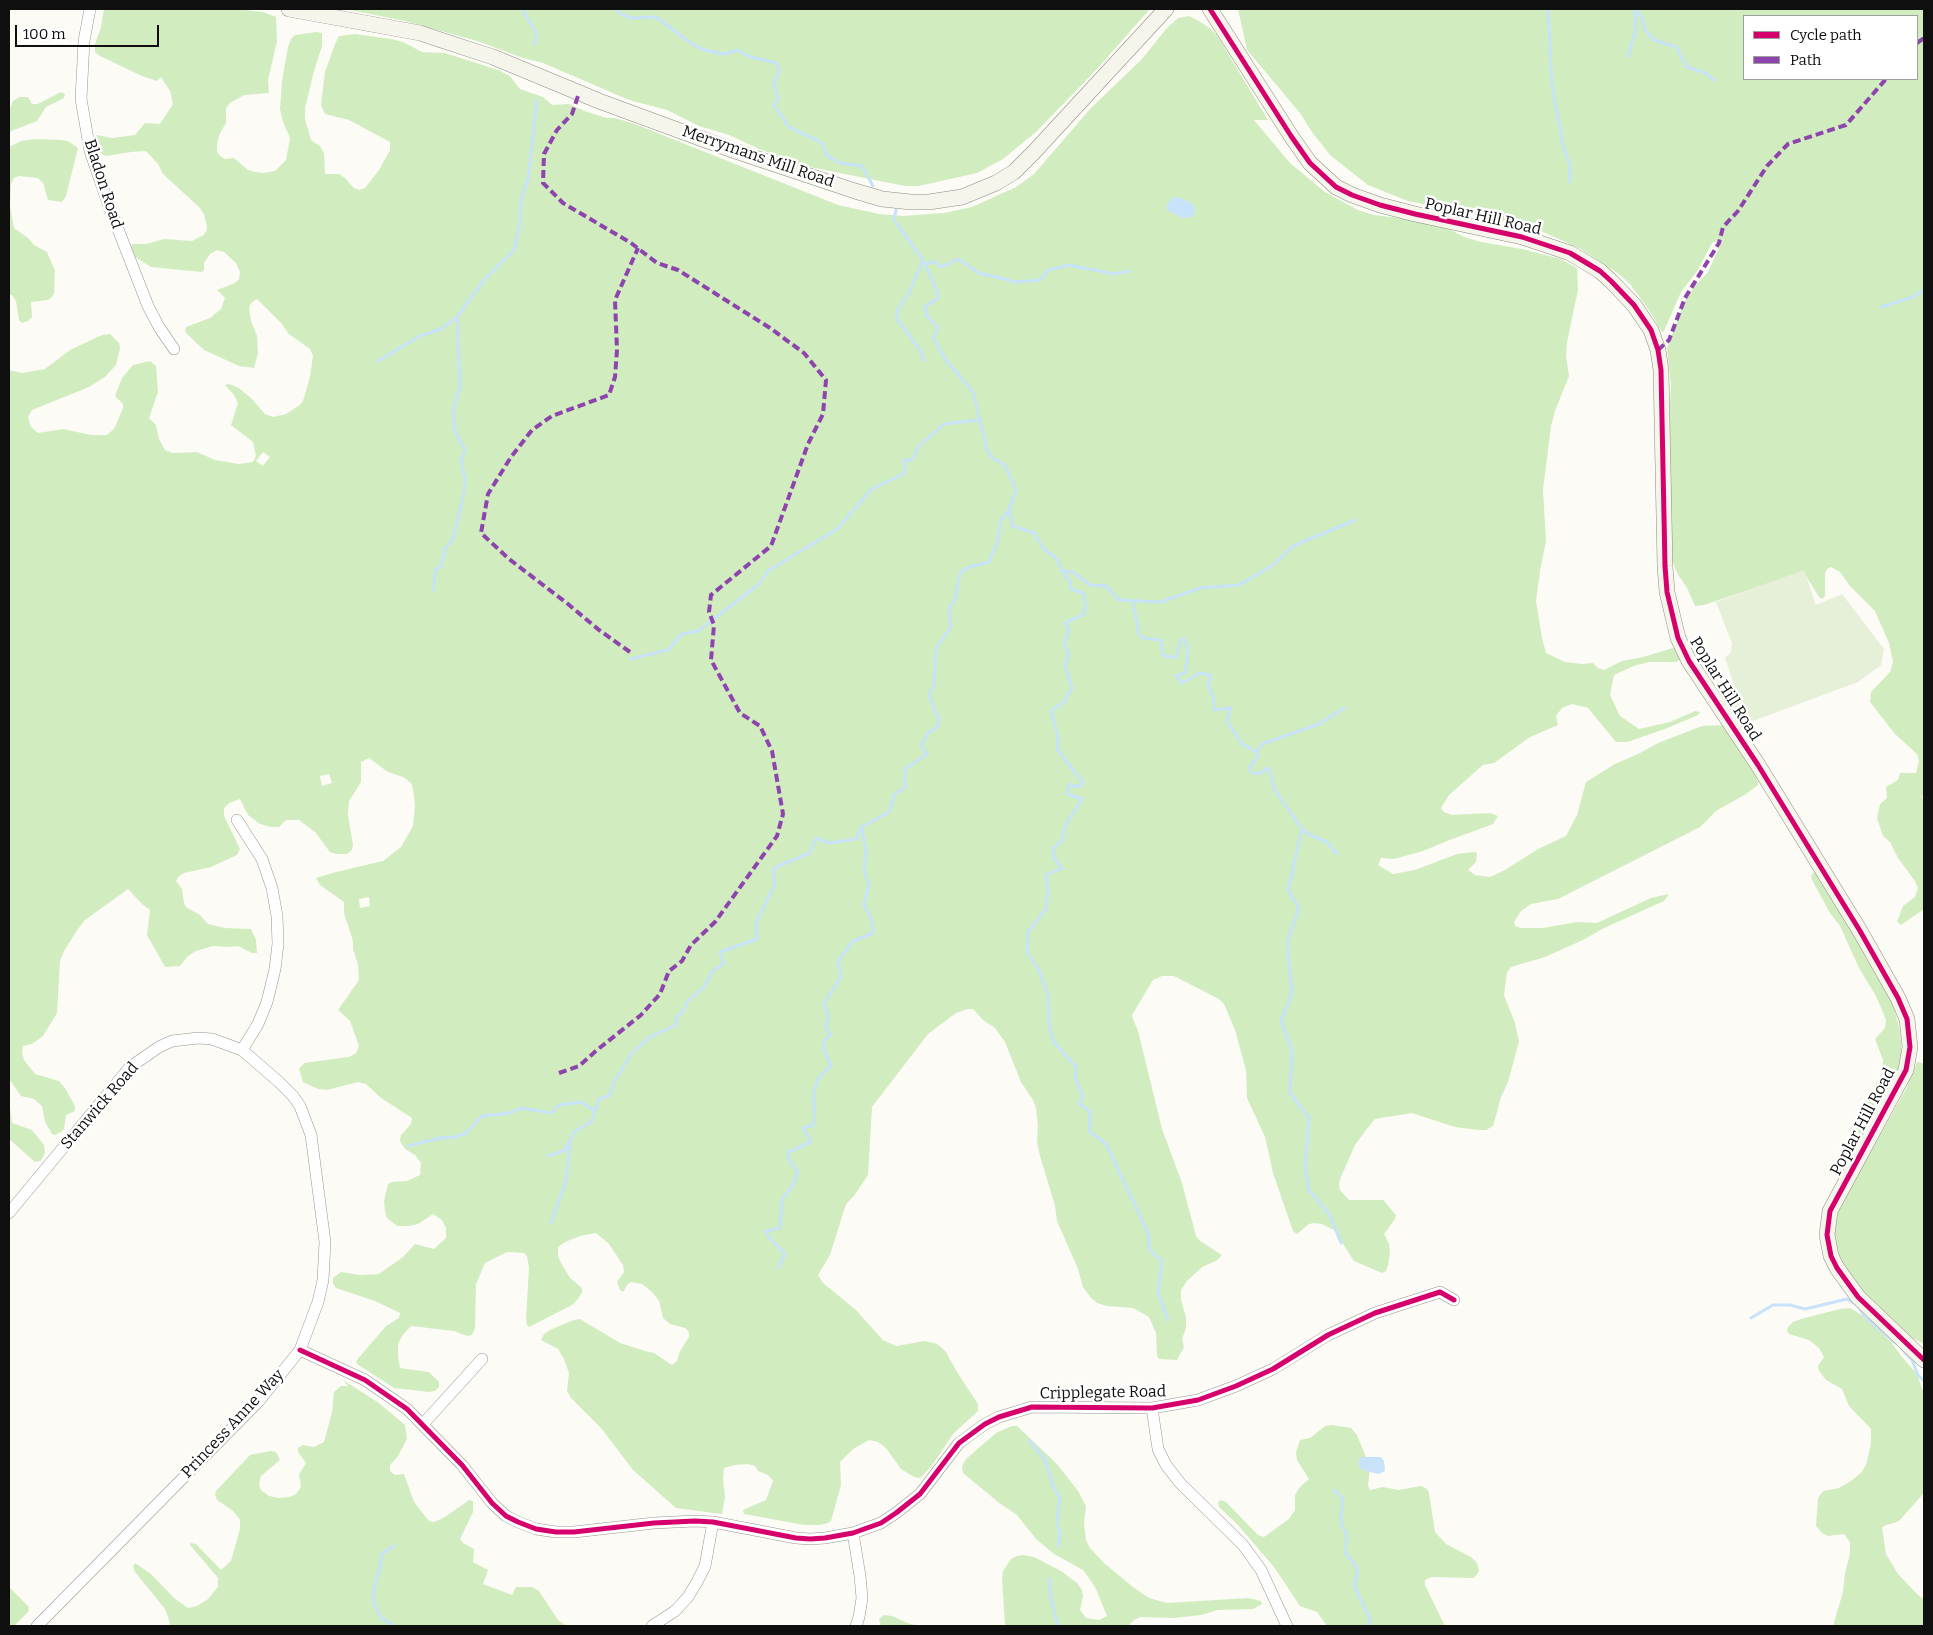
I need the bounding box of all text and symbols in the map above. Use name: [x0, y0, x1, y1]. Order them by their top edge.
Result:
scale bar: [18, 15, 161, 47]
legend: [1743, 15, 1918, 80]
text: 100 m: [23, 25, 66, 43]
text: Cycle path: [1790, 26, 1862, 44]
text: Path: [1790, 51, 1821, 69]
street label: Merrymans Mill Road: [680, 122, 836, 192]
street label: Bladon Road: [80, 137, 126, 231]
street label: Poplar Hill Road: [1423, 194, 1543, 240]
street label: Poplar Hill Road: [1685, 633, 1765, 745]
street label: Stanwick Road: [57, 1059, 143, 1153]
street label: Poplar Hill Road: [1827, 1065, 1899, 1179]
street label: Princess Anne Way: [178, 1366, 288, 1482]
street label: Cripplegate Road: [1040, 1382, 1166, 1404]

